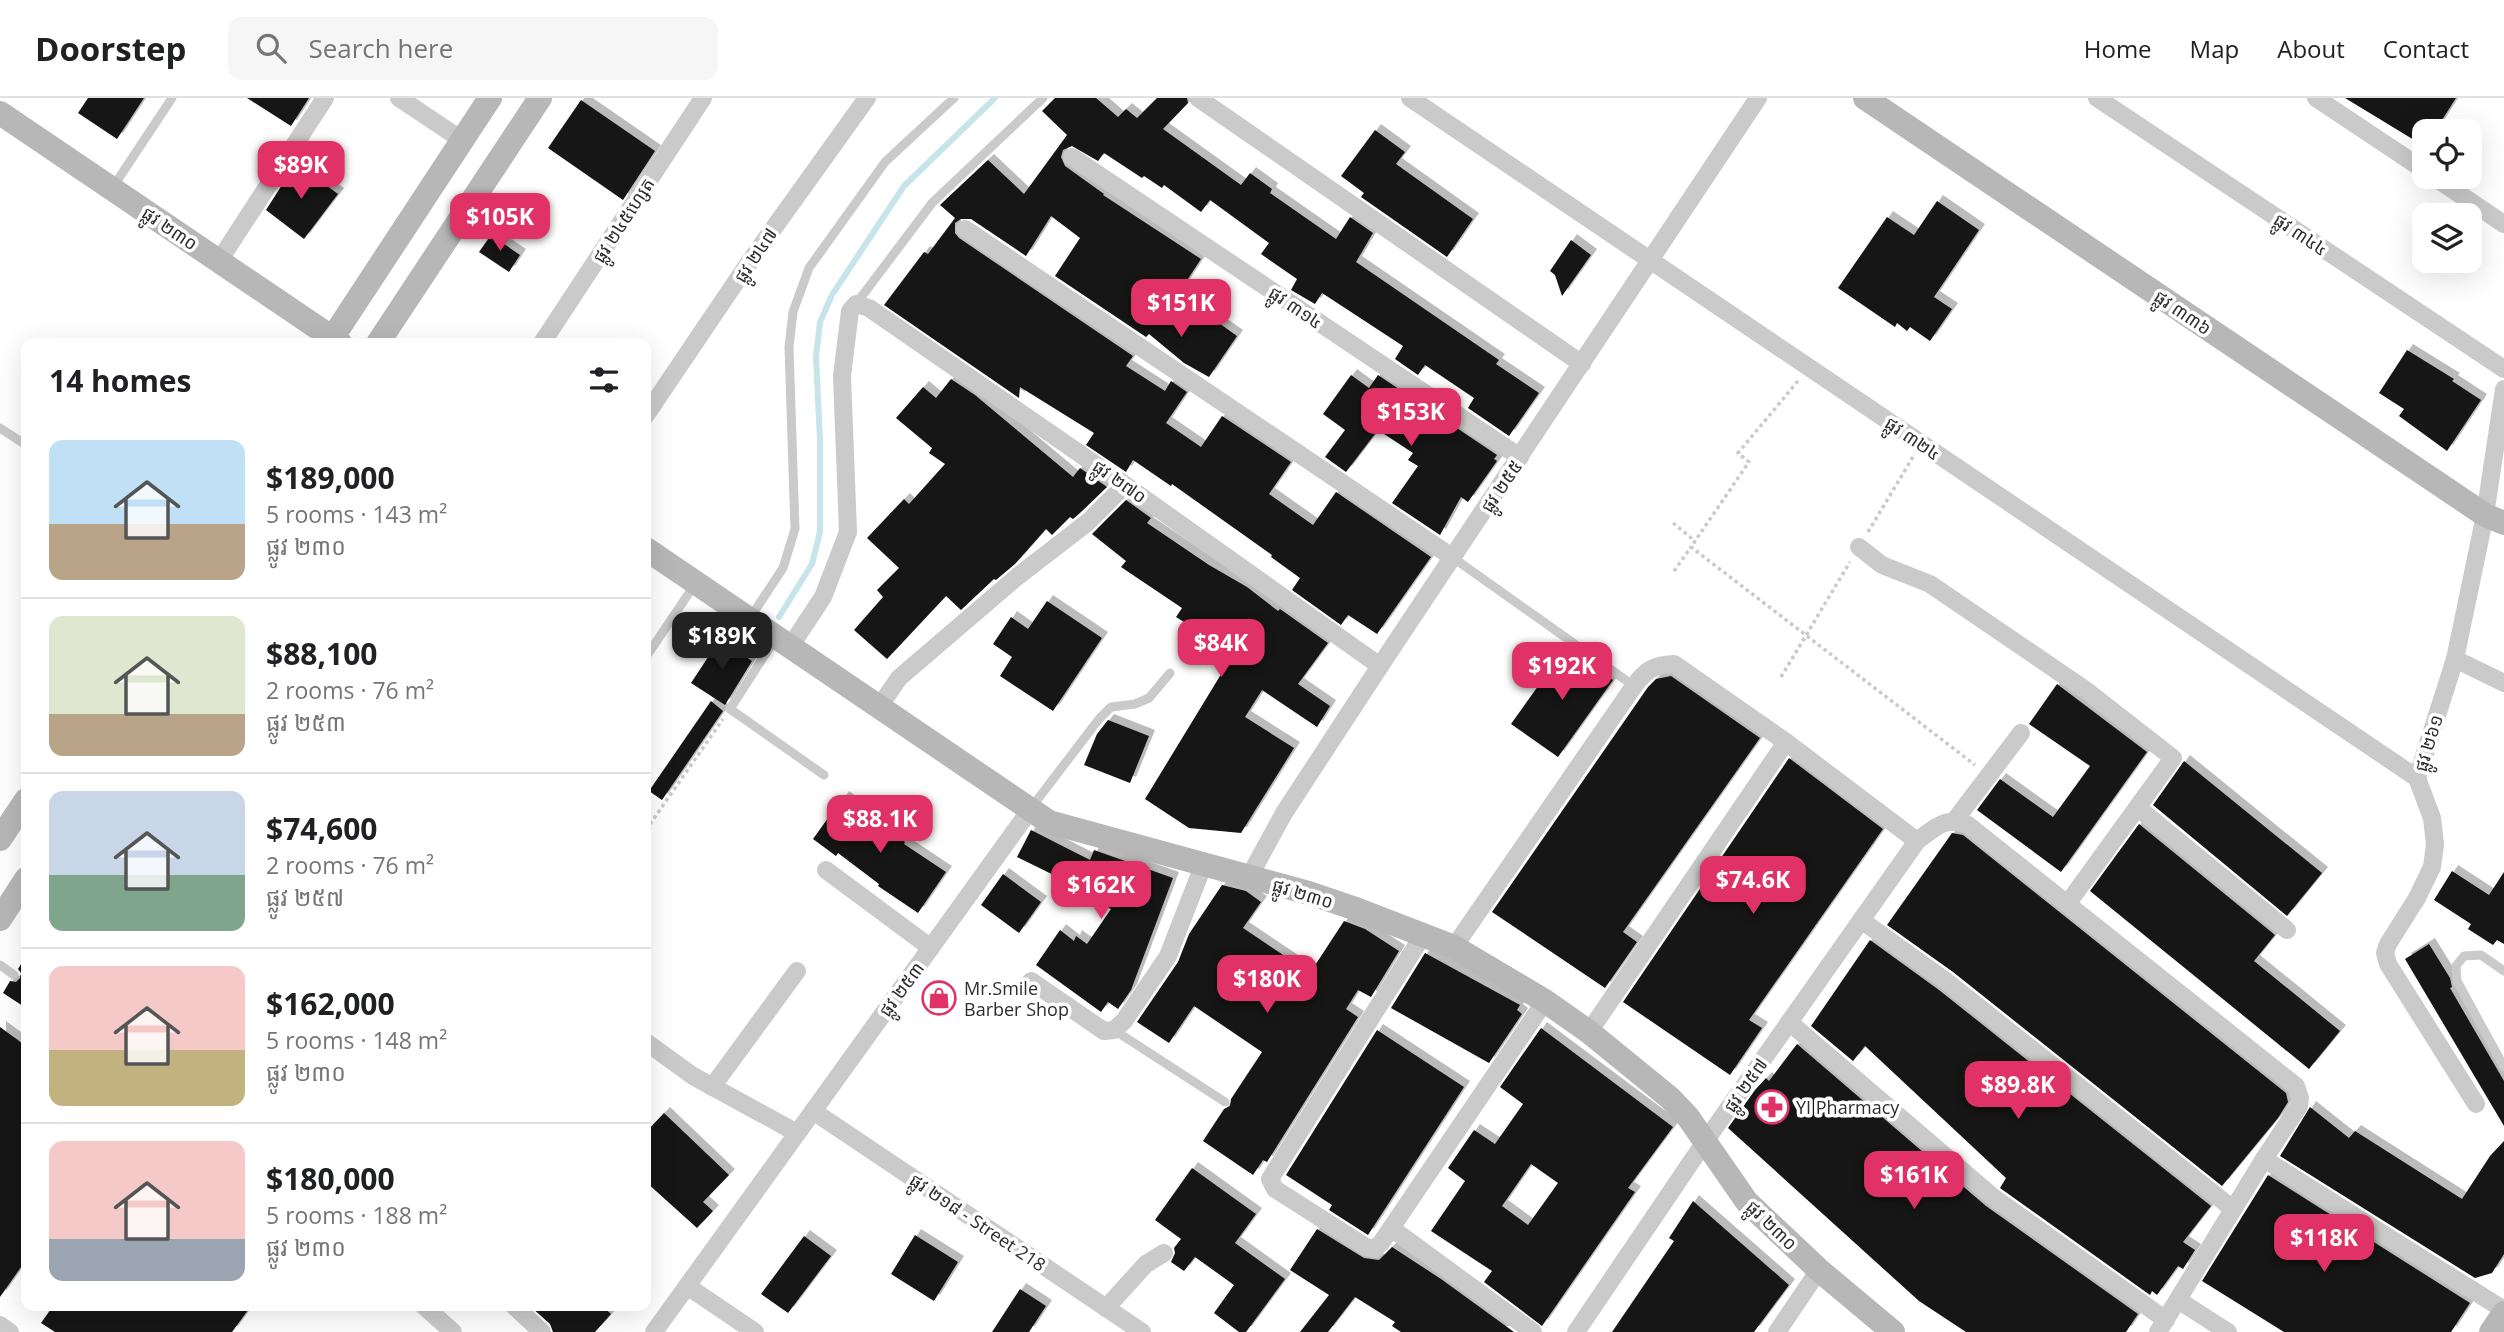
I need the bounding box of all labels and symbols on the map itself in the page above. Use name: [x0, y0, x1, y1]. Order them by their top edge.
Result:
pin: $89K: [260, 141, 342, 201]
street label: ផ្លូវ ២៤៥ហ្សេត: [586, 173, 664, 270]
pin: $105K: [451, 194, 549, 253]
street label: ផ្លូវ ២៣០: [134, 201, 203, 260]
street label: ផ្លូវ ៣៤៤: [2266, 207, 2333, 265]
street label: ផ្លូវ ២៤៧: [728, 223, 786, 290]
pin: $151K: [1132, 280, 1230, 339]
street label: ផ្លូវ ៣១៤: [1261, 280, 1328, 338]
street label: ផ្លូវ ៣៣៦: [2147, 284, 2216, 344]
pin: $153K: [1362, 388, 1460, 448]
street label: ផ្លូវ ៣២៤: [1877, 411, 1946, 470]
street label: ផ្លូវ ២៧០: [1085, 454, 1152, 513]
street label: ផ្លូវ ២៥៥: [1475, 455, 1532, 520]
pin: $189K: [673, 612, 771, 672]
pin: $84K: [1180, 620, 1262, 679]
pin: $192K: [1513, 642, 1611, 702]
street label: ផ្លូវ ២៦១: [2408, 712, 2453, 776]
pin: $88.1K: [823, 796, 937, 855]
pin: $74.6K: [1696, 856, 1810, 916]
pin: $162K: [1052, 862, 1150, 921]
street label: ផ្លូវ ២៣០: [1268, 872, 1336, 919]
pin: $180K: [1218, 956, 1316, 1015]
street label: ផ្លូវ ២៥៣: [873, 957, 933, 1024]
place label: Mr.Smile Barber Shop: [964, 976, 1069, 1021]
shop icon: Mr.Smile Barber Shop: [920, 979, 958, 1017]
street label: ផ្លូវ ២៥៧: [1718, 1053, 1777, 1120]
pin: $89.8K: [1961, 1062, 2075, 1121]
pharmacy icon: YI Pharmacy: [1753, 1088, 1791, 1126]
place label: YI Pharmacy: [1796, 1095, 1900, 1119]
pin: $161K: [1865, 1152, 1963, 1211]
street label: ផ្លូវ ២១៨ - Street 218: [902, 1167, 1051, 1281]
street label: ផ្លូវ ២៣០: [1738, 1195, 1803, 1259]
pin: $118K: [2275, 1214, 2373, 1274]

